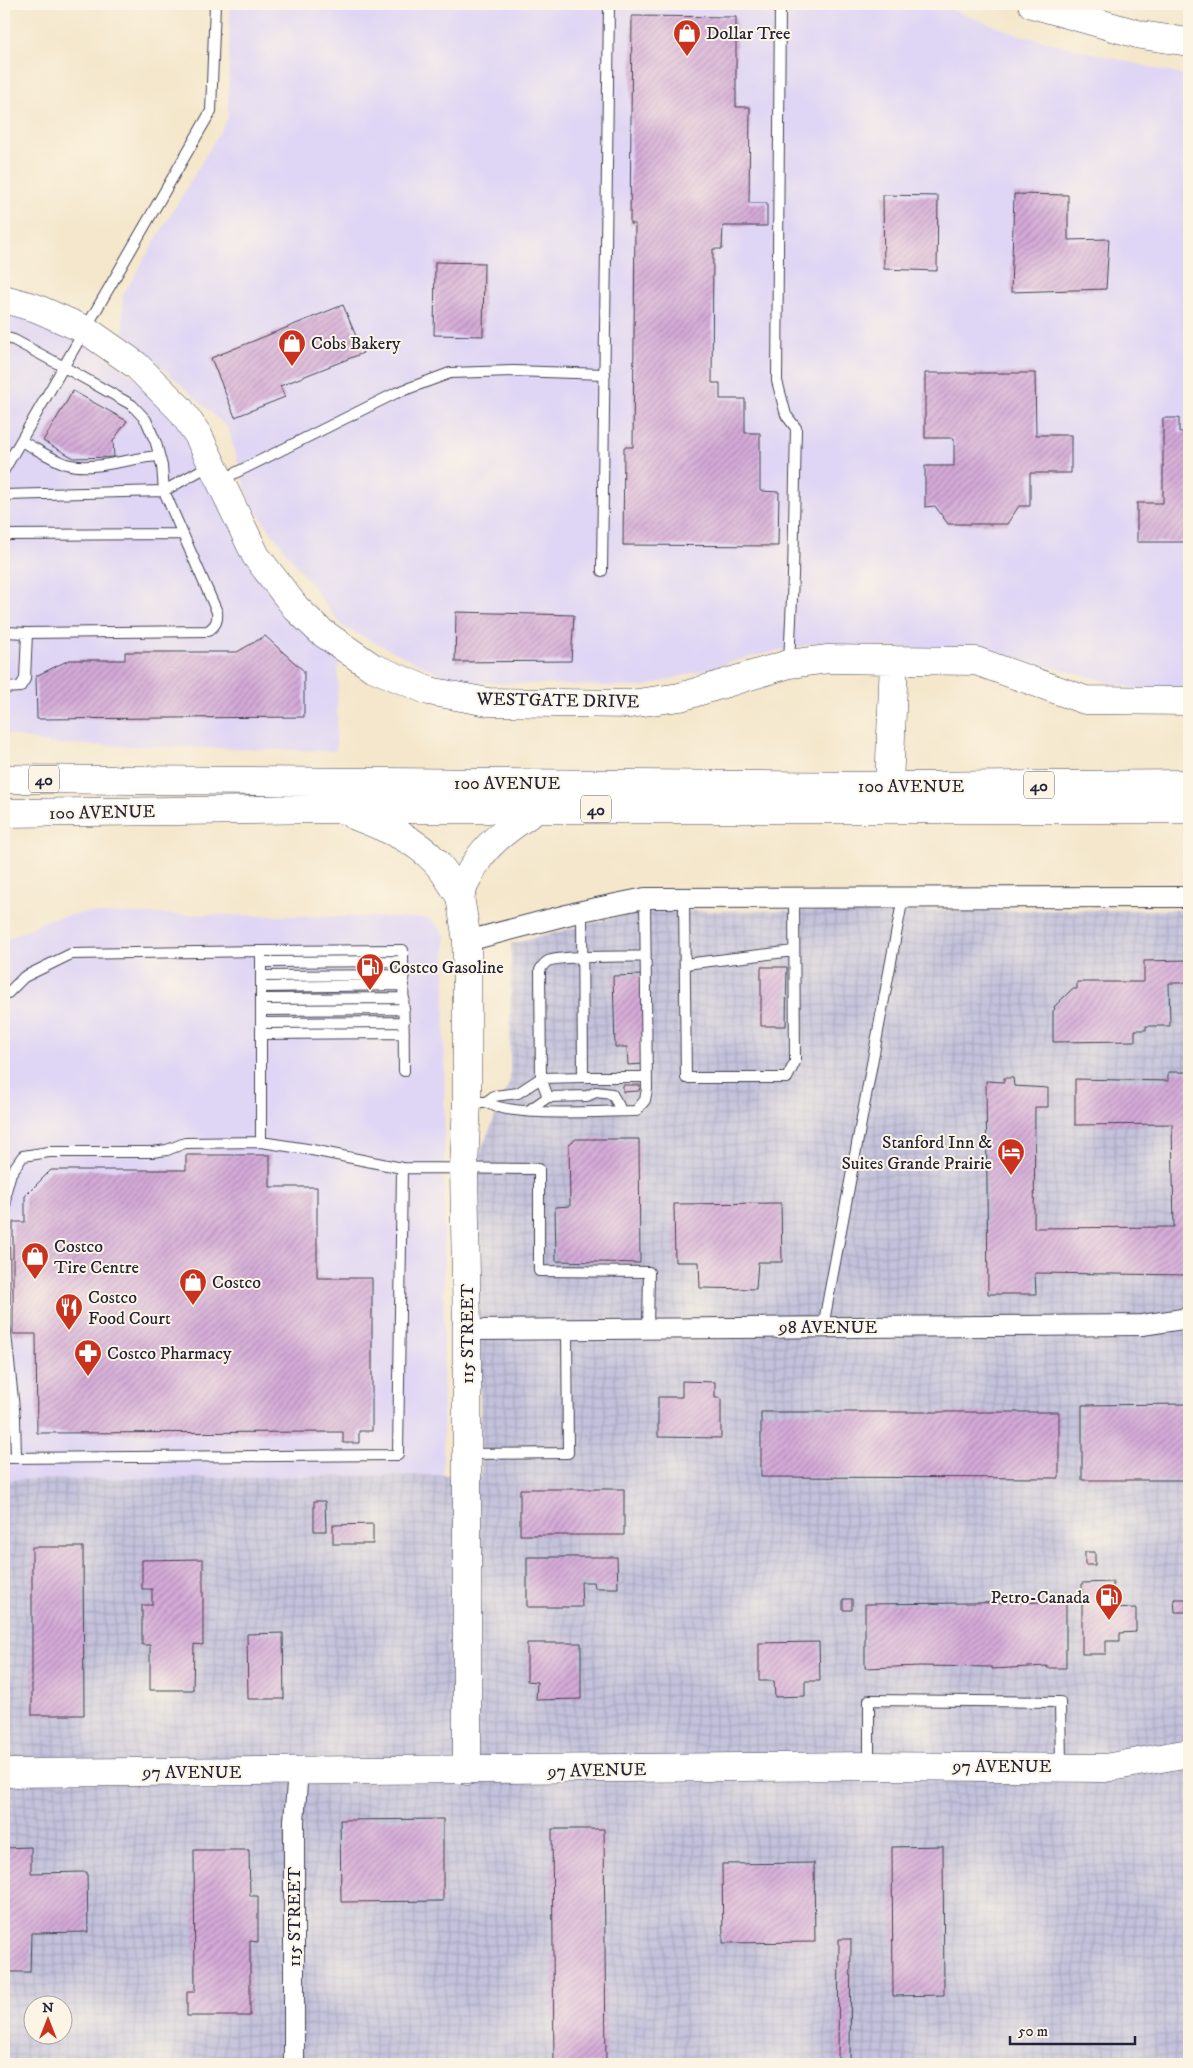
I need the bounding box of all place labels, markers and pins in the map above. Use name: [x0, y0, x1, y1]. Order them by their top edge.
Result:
shop icon: Dollar Tree: [672, 18, 702, 57]
place label: Dollar Tree: [706, 23, 791, 45]
shop icon: Cobs Bakery: [277, 328, 307, 367]
place label: Cobs Bakery: [311, 333, 401, 355]
fuel station icon: Costco Gasoline: [355, 952, 385, 991]
place label: Costco Gasoline: [389, 957, 504, 979]
place label: Stanford Inn & Suites Grande Prairie: [841, 1132, 992, 1175]
hotel icon: Stanford Inn & Suites Grande Prairie: [996, 1137, 1026, 1176]
place label: Costco Tire Centre: [54, 1236, 139, 1279]
shop icon: Costco Tire Centre: [20, 1241, 50, 1280]
shop icon: Costco: [178, 1267, 208, 1306]
place label: Costco: [212, 1272, 261, 1294]
place label: Costco Food Court: [88, 1287, 171, 1330]
restaurant icon: Costco Food Court: [54, 1292, 84, 1331]
pharmacy icon: Costco Pharmacy: [73, 1338, 103, 1377]
place label: Costco Pharmacy: [107, 1343, 232, 1365]
fuel station icon: Petro-Canada: [1094, 1582, 1124, 1621]
place label: Petro-Canada: [991, 1587, 1090, 1609]

